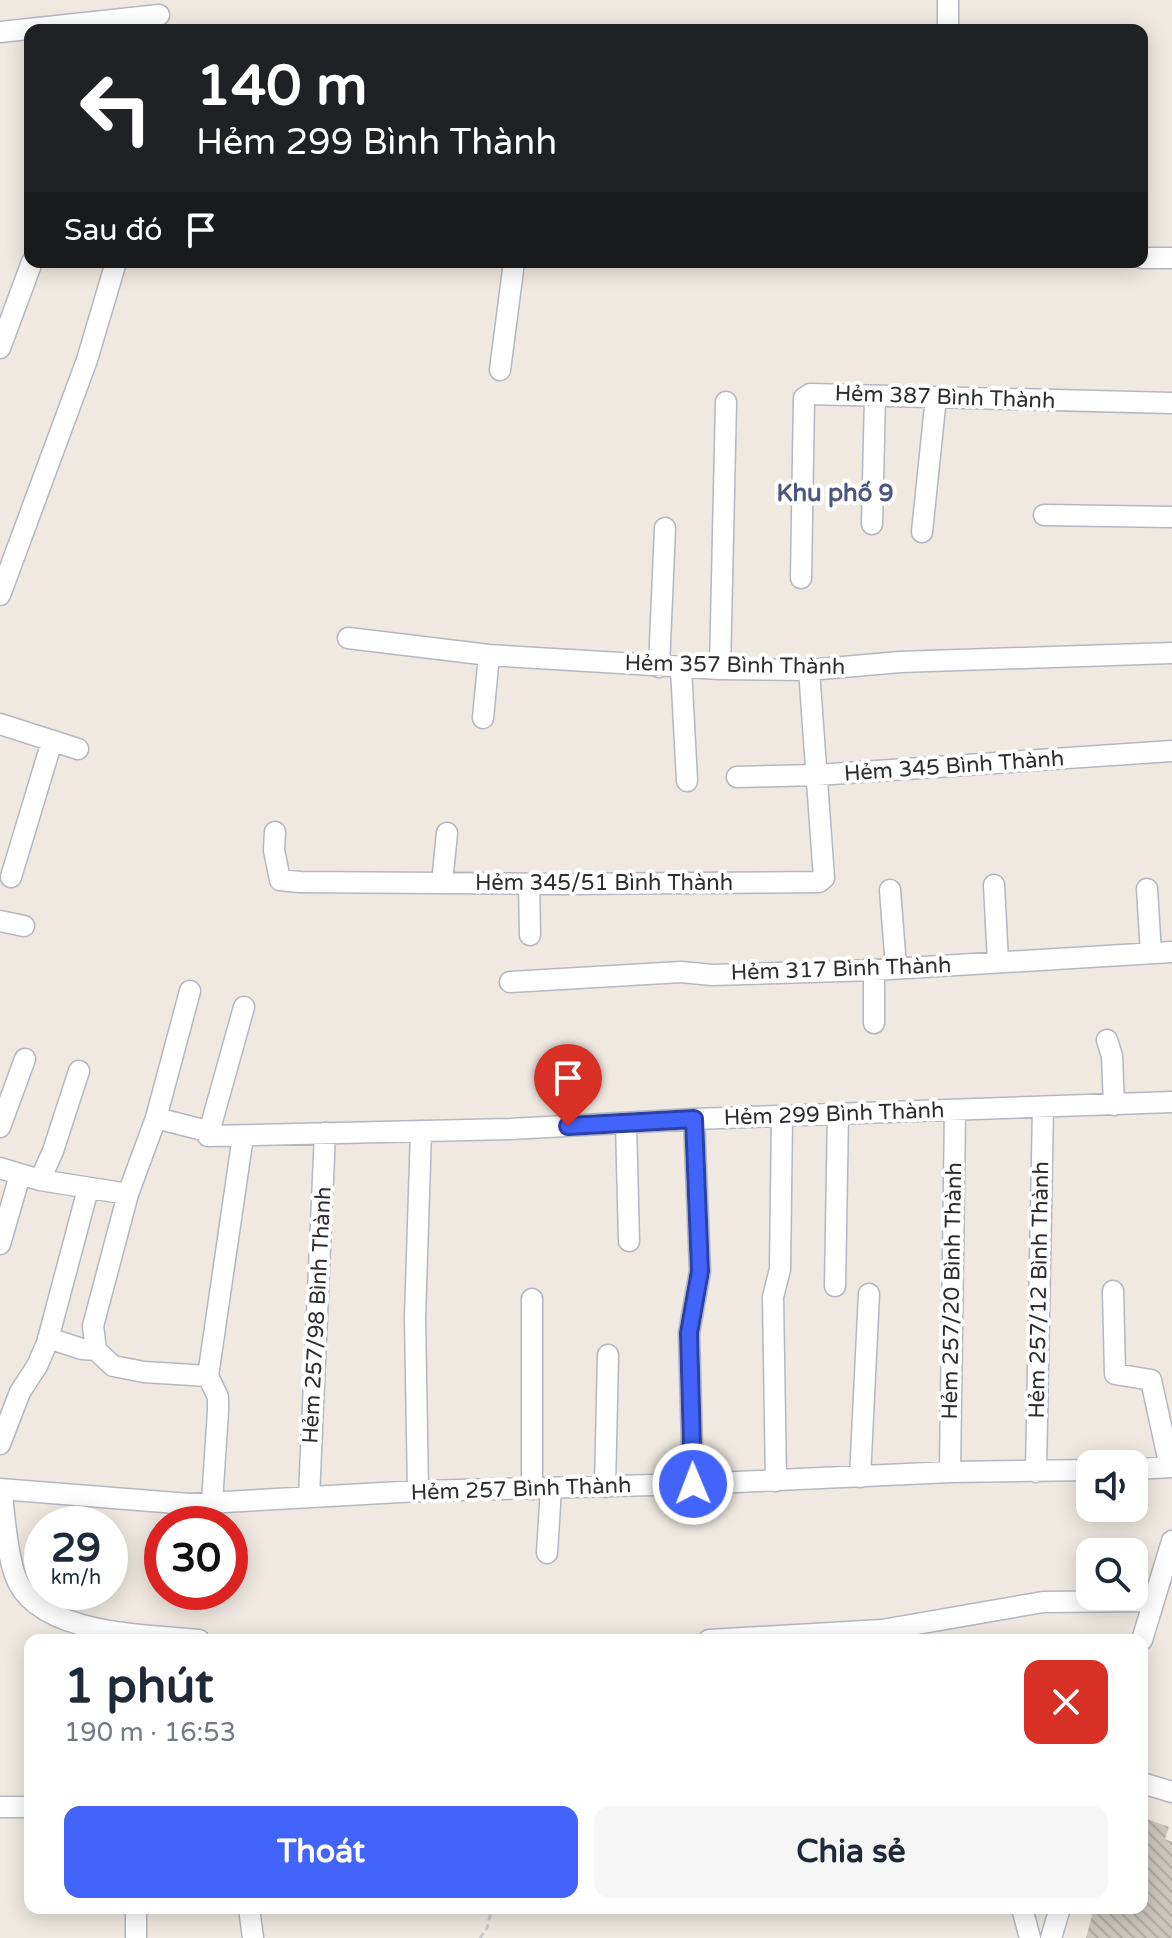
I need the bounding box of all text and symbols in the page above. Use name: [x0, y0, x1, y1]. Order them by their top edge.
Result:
text: 140 m: [196, 53, 367, 120]
icon: left: [64, 56, 168, 160]
text: Hẻm 299 Bình Thành: [196, 121, 557, 164]
icon: arrive: [179, 208, 223, 252]
text: Sau đó: [64, 212, 163, 249]
street label: Hẻm 387 Bình Thành: [834, 380, 1056, 414]
district label: Khu phố 9: [776, 479, 894, 508]
street label: Hẻm 357 Bình Thành: [624, 650, 846, 680]
street label: Hẻm 345 Bình Thành: [843, 745, 1065, 787]
street label: Hẻm 345/51 Bình Thành: [475, 870, 733, 896]
street label: Hẻm 317 Bình Thành: [730, 952, 952, 986]
pin: [534, 1044, 602, 1126]
icon: arrive: [546, 1056, 590, 1100]
street label: Hẻm 299 Bình Thành: [723, 1097, 945, 1131]
street label: Hẻm 257/12 Bình Thành: [1024, 1161, 1054, 1419]
street label: Hẻm 257/20 Bình Thành: [937, 1162, 967, 1420]
street label: Hẻm 257/98 Bình Thành: [297, 1186, 337, 1444]
position arrow: [651, 1442, 735, 1526]
map controls: [1076, 1450, 1148, 1610]
button: sound: [1076, 1450, 1148, 1522]
street label: Hẻm 257 Bình Thành: [410, 1472, 632, 1506]
speed limit sign: 30: [144, 1506, 248, 1610]
text: 29: [51, 1524, 101, 1572]
button: search: [1076, 1538, 1148, 1610]
text: km/h: [51, 1566, 101, 1590]
text: 1 phút: [64, 1658, 214, 1716]
button: close: [1024, 1660, 1108, 1744]
text: 190 m · 16:53: [64, 1717, 236, 1748]
button: Thoát: [64, 1806, 578, 1898]
button: Chia sẻ: [594, 1806, 1108, 1898]

